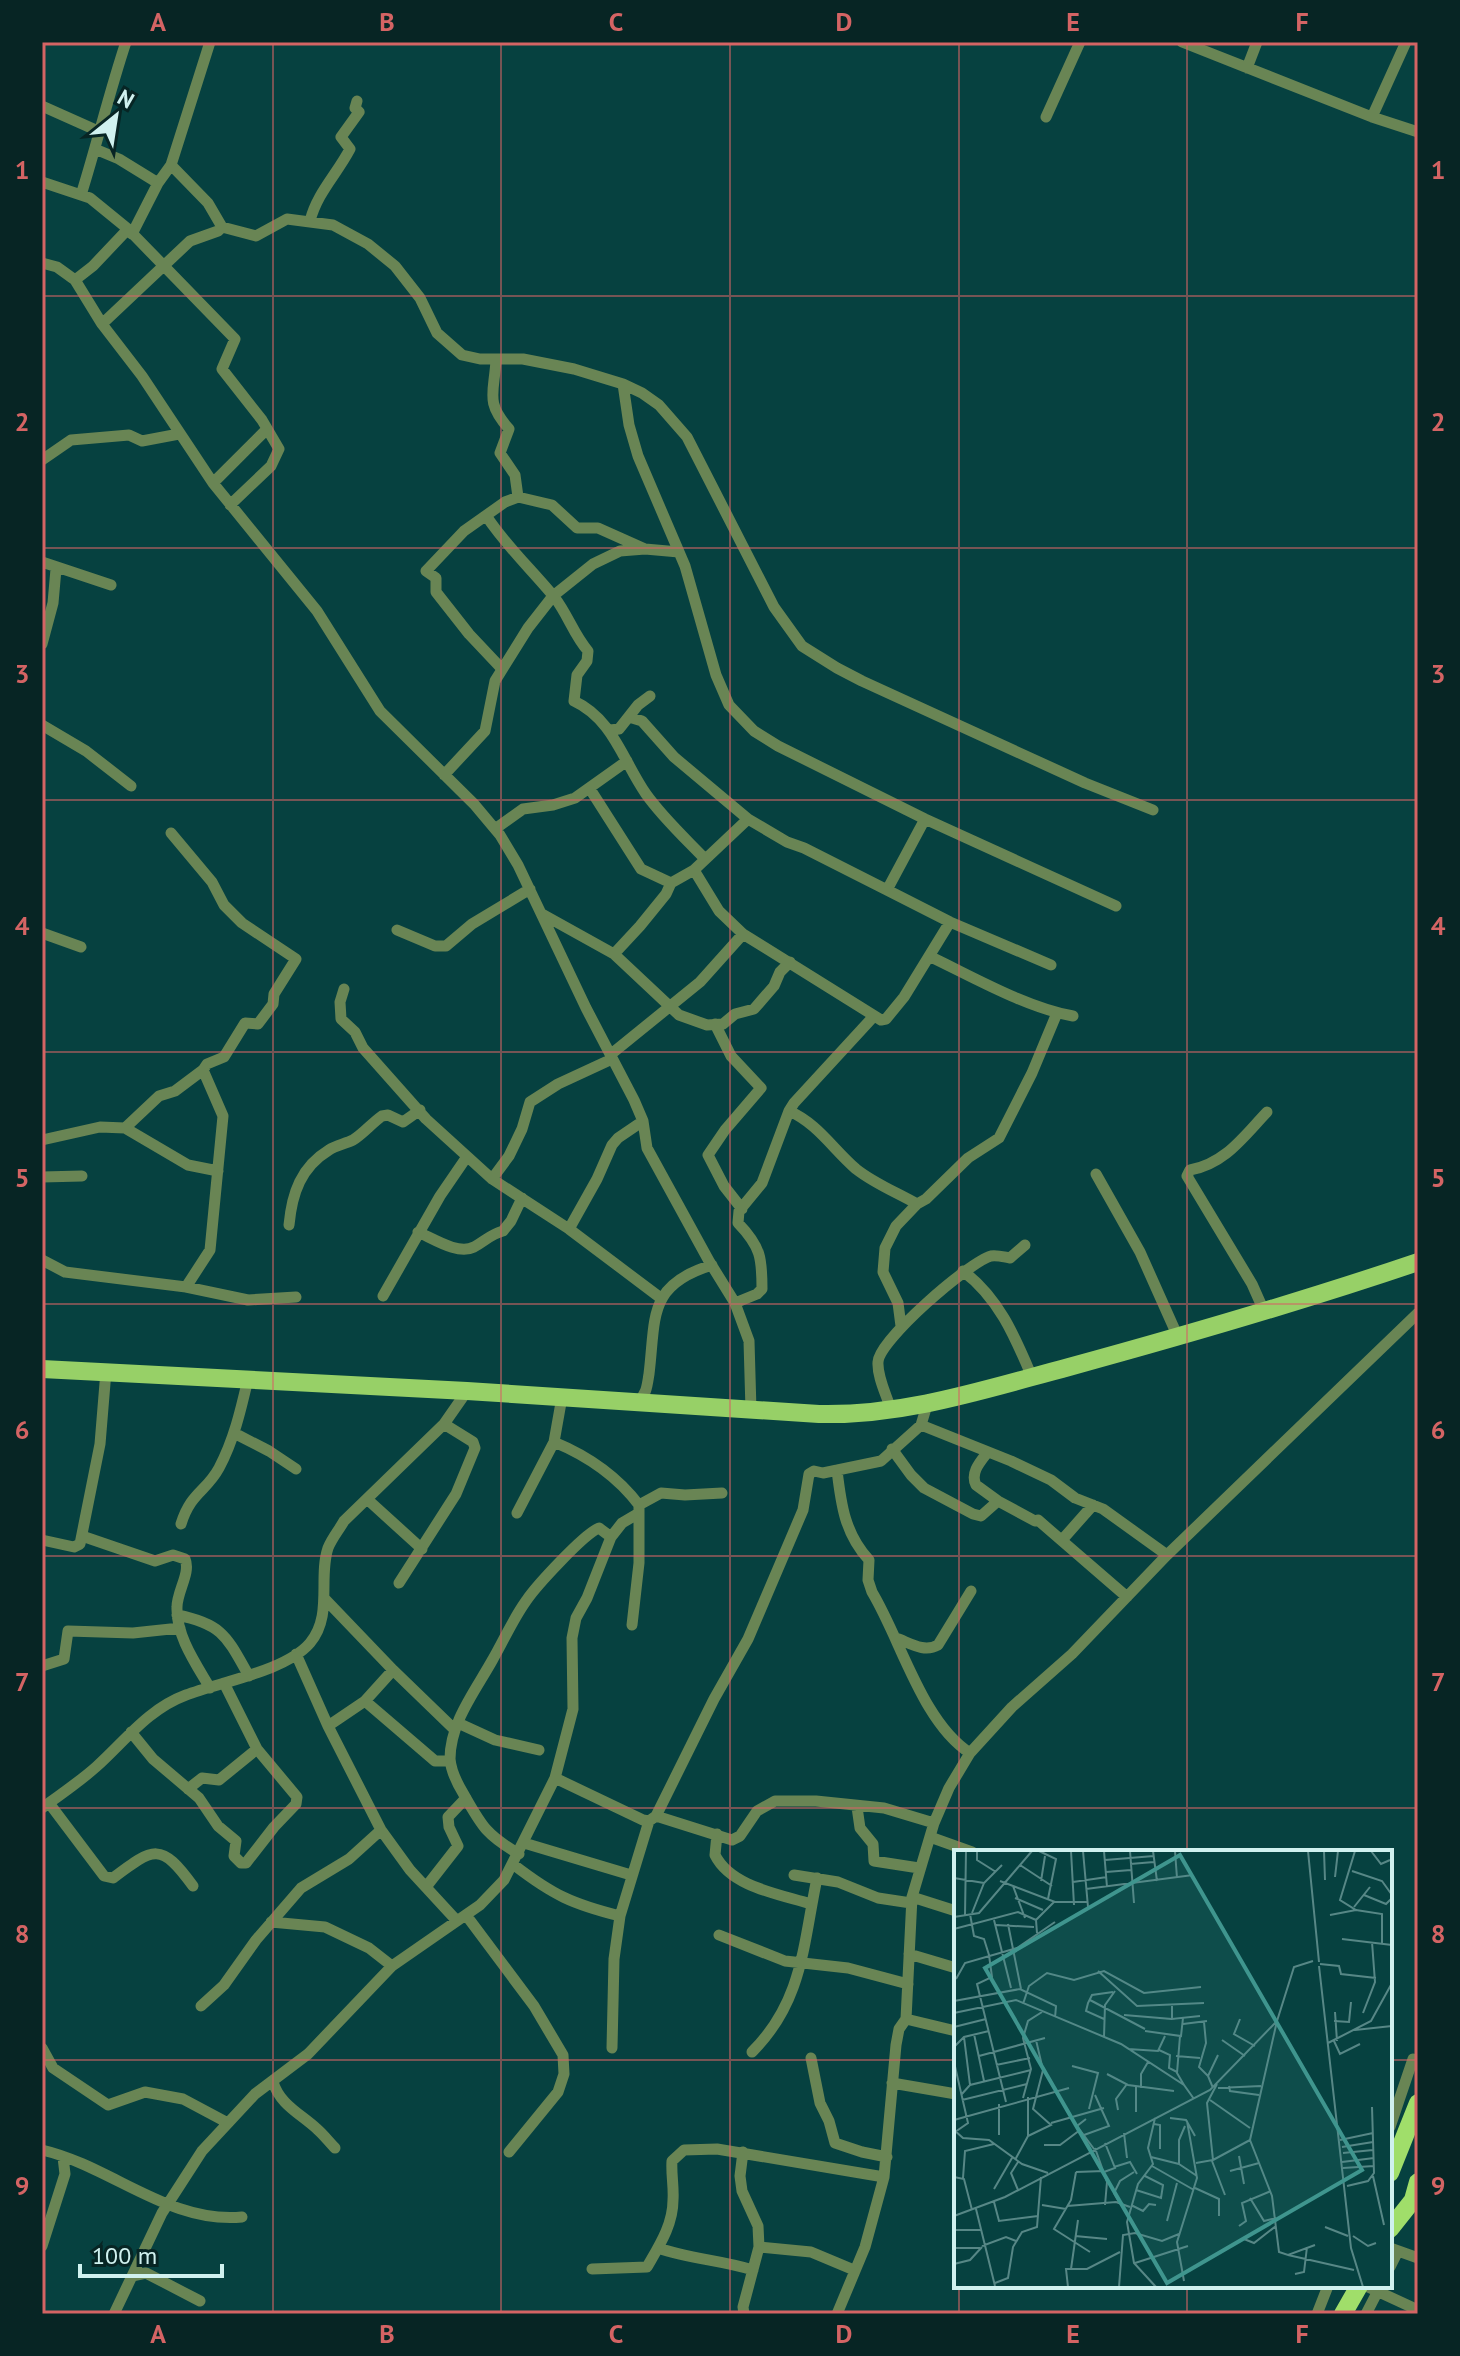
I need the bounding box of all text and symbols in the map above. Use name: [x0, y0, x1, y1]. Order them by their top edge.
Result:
text: A: [150, 5, 166, 38]
text: B: [379, 5, 395, 38]
text: C: [609, 5, 623, 38]
text: D: [836, 5, 852, 38]
text: E: [1066, 5, 1080, 38]
text: F: [1295, 5, 1309, 38]
north arrow: [76, 76, 156, 156]
text: N: [113, 83, 139, 114]
text: 1: [15, 153, 29, 186]
text: 1: [1431, 153, 1445, 186]
text: 2: [15, 405, 29, 438]
text: 2: [1431, 405, 1445, 438]
text: 3: [15, 657, 29, 690]
text: 3: [1431, 657, 1445, 690]
text: 4: [15, 909, 30, 942]
text: 4: [1431, 909, 1446, 942]
text: 5: [15, 1161, 29, 1194]
text: 5: [1431, 1161, 1445, 1194]
text: 6: [15, 1413, 29, 1446]
text: 6: [1431, 1413, 1445, 1446]
text: 7: [15, 1665, 29, 1698]
text: 7: [1431, 1665, 1445, 1698]
inset map: [954, 1850, 1392, 2288]
text: 8: [15, 1917, 29, 1950]
text: 8: [1431, 1917, 1445, 1950]
text: 9: [15, 2169, 29, 2202]
text: 9: [1431, 2169, 1445, 2202]
scale bar: [80, 2228, 222, 2278]
text: 100 m: [92, 2240, 157, 2271]
text: A: [150, 2317, 166, 2350]
text: B: [379, 2317, 395, 2350]
text: C: [609, 2317, 623, 2350]
text: D: [836, 2317, 852, 2350]
text: E: [1066, 2317, 1080, 2350]
text: F: [1295, 2317, 1309, 2350]

